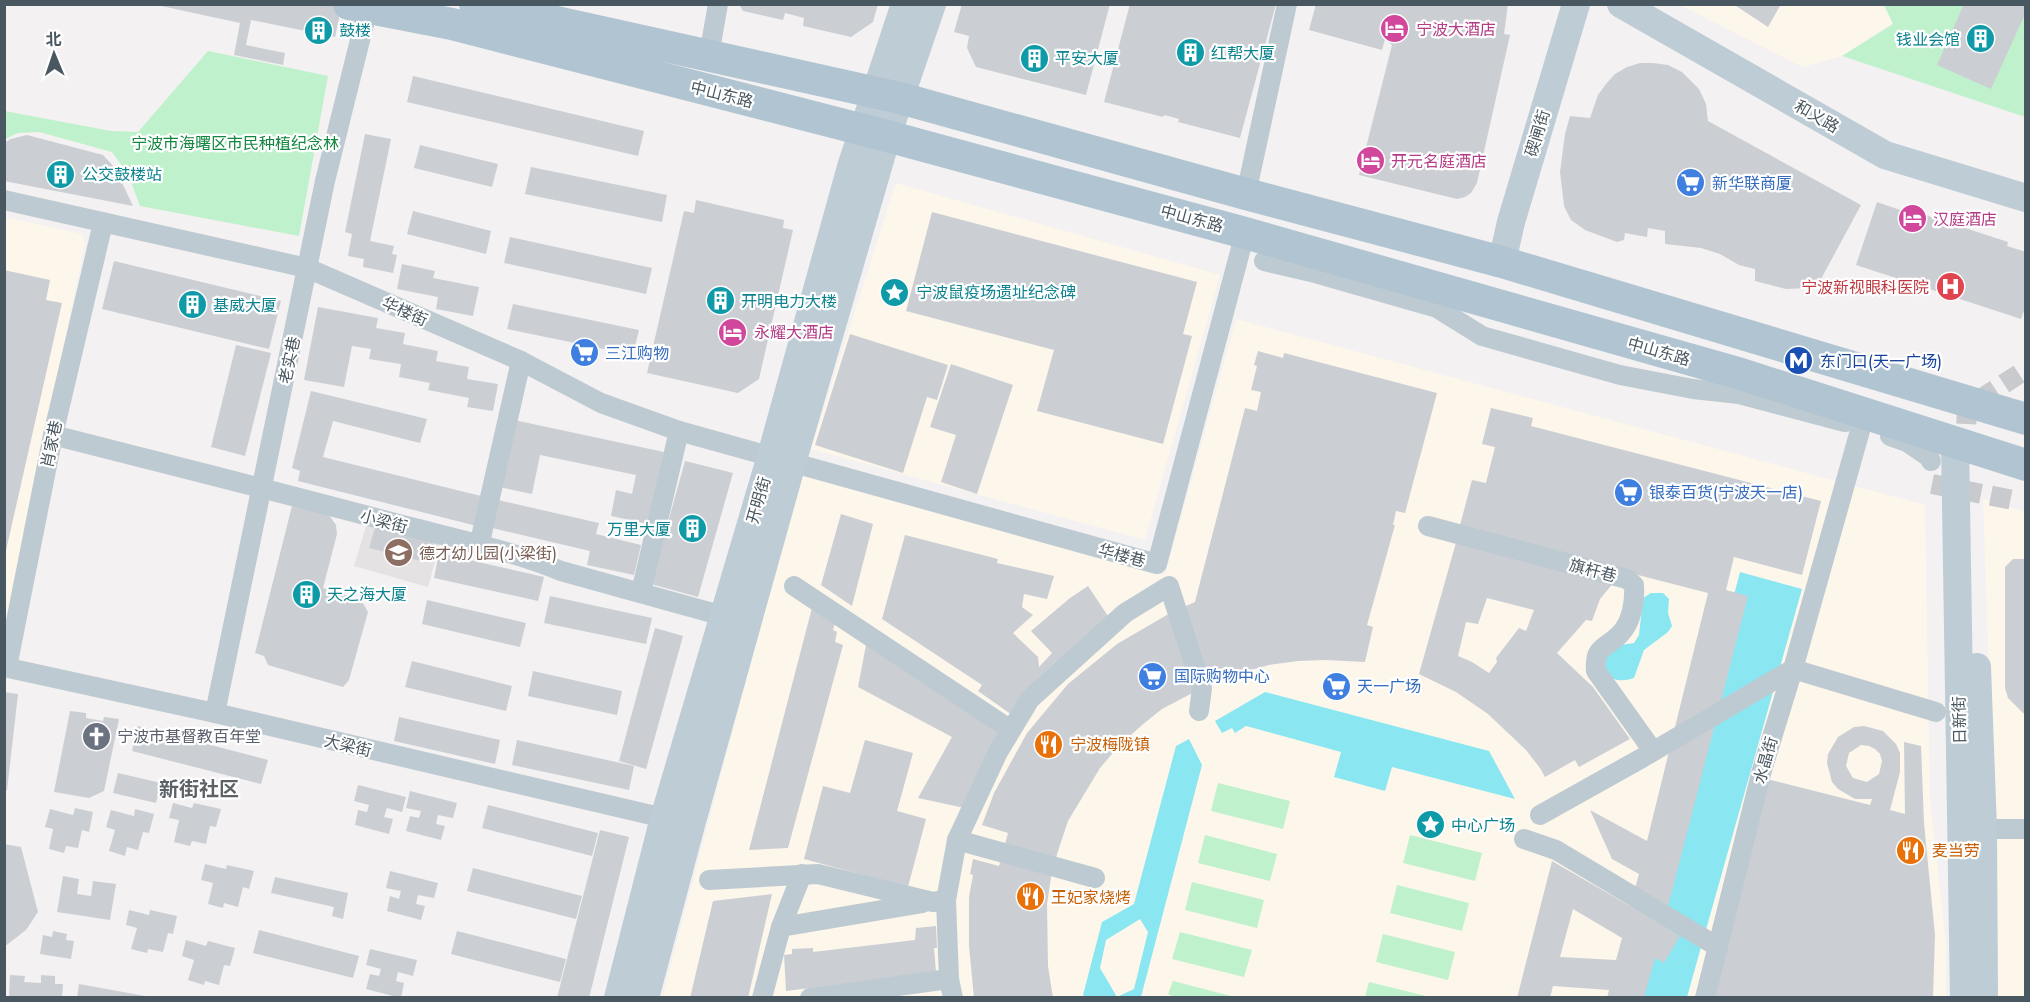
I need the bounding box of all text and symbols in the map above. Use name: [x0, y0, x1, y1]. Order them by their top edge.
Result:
hotel icon: 宁波大酒店: [1379, 13, 1411, 45]
building icon: 鼓楼: [302, 14, 334, 46]
place label: 宁波大酒店: [1416, 18, 1496, 41]
place label: 鼓楼: [339, 19, 371, 42]
building icon: 钱业会馆: [1965, 23, 1997, 55]
north arrow: [24, 24, 84, 84]
text: 北: [45, 28, 62, 51]
place label: 钱业会馆: [1896, 28, 1960, 51]
building icon: 红帮大厦: [1174, 37, 1206, 69]
building icon: 平安大厦: [1018, 42, 1050, 74]
place label: 红帮大厦: [1211, 42, 1275, 65]
place label: 平安大厦: [1055, 47, 1119, 70]
street label: 中山东路: [688, 76, 756, 113]
street label: 和义路: [1790, 94, 1843, 138]
street label: 碶闸街: [1519, 107, 1555, 159]
park label: 宁波市海曙区市民种植纪念林: [131, 132, 339, 155]
hotel icon: 开元名庭酒店: [1354, 145, 1386, 177]
place label: 开元名庭酒店: [1391, 150, 1487, 173]
building icon: 公交鼓楼站: [45, 158, 77, 190]
place label: 公交鼓楼站: [82, 163, 162, 186]
supermarket icon: 新华联商厦: [1675, 167, 1707, 199]
place label: 新华联商厦: [1712, 172, 1792, 195]
street label: 中山东路: [1158, 199, 1226, 238]
hotel icon: 汉庭酒店: [1896, 203, 1928, 235]
place label: 汉庭酒店: [1933, 208, 1997, 231]
hospital icon: 宁波新视眼科医院: [1934, 271, 1966, 303]
place icon: 宁波鼠疫场遗址纪念碑: [879, 276, 911, 308]
place label: 宁波新视眼科医院: [1801, 276, 1929, 299]
place label: 宁波鼠疫场遗址纪念碑: [916, 281, 1076, 304]
building icon: 开明电力大楼: [704, 285, 736, 317]
building icon: 基威大厦: [176, 289, 208, 321]
place label: 开明电力大楼: [741, 290, 837, 313]
street label: 华楼街: [378, 291, 431, 332]
place label: 基威大厦: [213, 294, 277, 317]
hotel icon: 永耀大酒店: [717, 316, 749, 348]
place label: 永耀大酒店: [754, 321, 834, 344]
street label: 中山东路: [1625, 332, 1693, 371]
street label: 老实巷: [273, 334, 306, 386]
supermarket icon: 三江购物: [568, 337, 600, 369]
place label: 三江购物: [605, 342, 669, 365]
metro station icon: 东门口(天一广场): [1783, 345, 1815, 377]
place label: 东门口(天一广场): [1820, 350, 1942, 373]
street label: 肖家巷: [35, 418, 68, 470]
street label: 开明街: [741, 474, 776, 526]
supermarket icon: 银泰百货(宁波天一店): [1612, 476, 1644, 508]
place label: 银泰百货(宁波天一店): [1649, 481, 1803, 504]
street label: 小梁街: [358, 504, 410, 539]
building icon: 万里大厦: [676, 513, 708, 545]
place label: 万里大厦: [607, 518, 671, 541]
school or university icon: 德才幼儿园(小梁街): [382, 537, 414, 569]
street label: 华楼巷: [1096, 538, 1148, 573]
place label: 德才幼儿园(小梁街): [419, 542, 557, 565]
street label: 旗杆巷: [1567, 553, 1619, 588]
building icon: 天之海大厦: [290, 578, 322, 610]
place label: 天之海大厦: [327, 583, 407, 606]
supermarket icon: 国际购物中心: [1137, 660, 1169, 692]
place label: 国际购物中心: [1174, 665, 1270, 688]
supermarket icon: 天一广场: [1320, 670, 1352, 702]
place label: 天一广场: [1357, 675, 1421, 698]
street label: 日新街: [1948, 696, 1971, 744]
church icon: 宁波市基督教百年堂: [80, 720, 112, 752]
place label: 宁波市基督教百年堂: [117, 725, 261, 748]
restaurant icon: 宁波梅陇镇: [1033, 728, 1065, 760]
street label: 大梁街: [322, 729, 374, 762]
place label: 宁波梅陇镇: [1070, 733, 1150, 756]
street label: 水晶街: [1748, 734, 1783, 786]
district label: 新街社区: [159, 775, 239, 804]
place icon: 中心广场: [1414, 809, 1446, 841]
place label: 中心广场: [1451, 814, 1515, 837]
restaurant icon: 麦当劳: [1895, 834, 1927, 866]
place label: 麦当劳: [1932, 839, 1980, 862]
restaurant icon: 王妃家烧烤: [1014, 881, 1046, 913]
place label: 王妃家烧烤: [1051, 886, 1131, 909]

